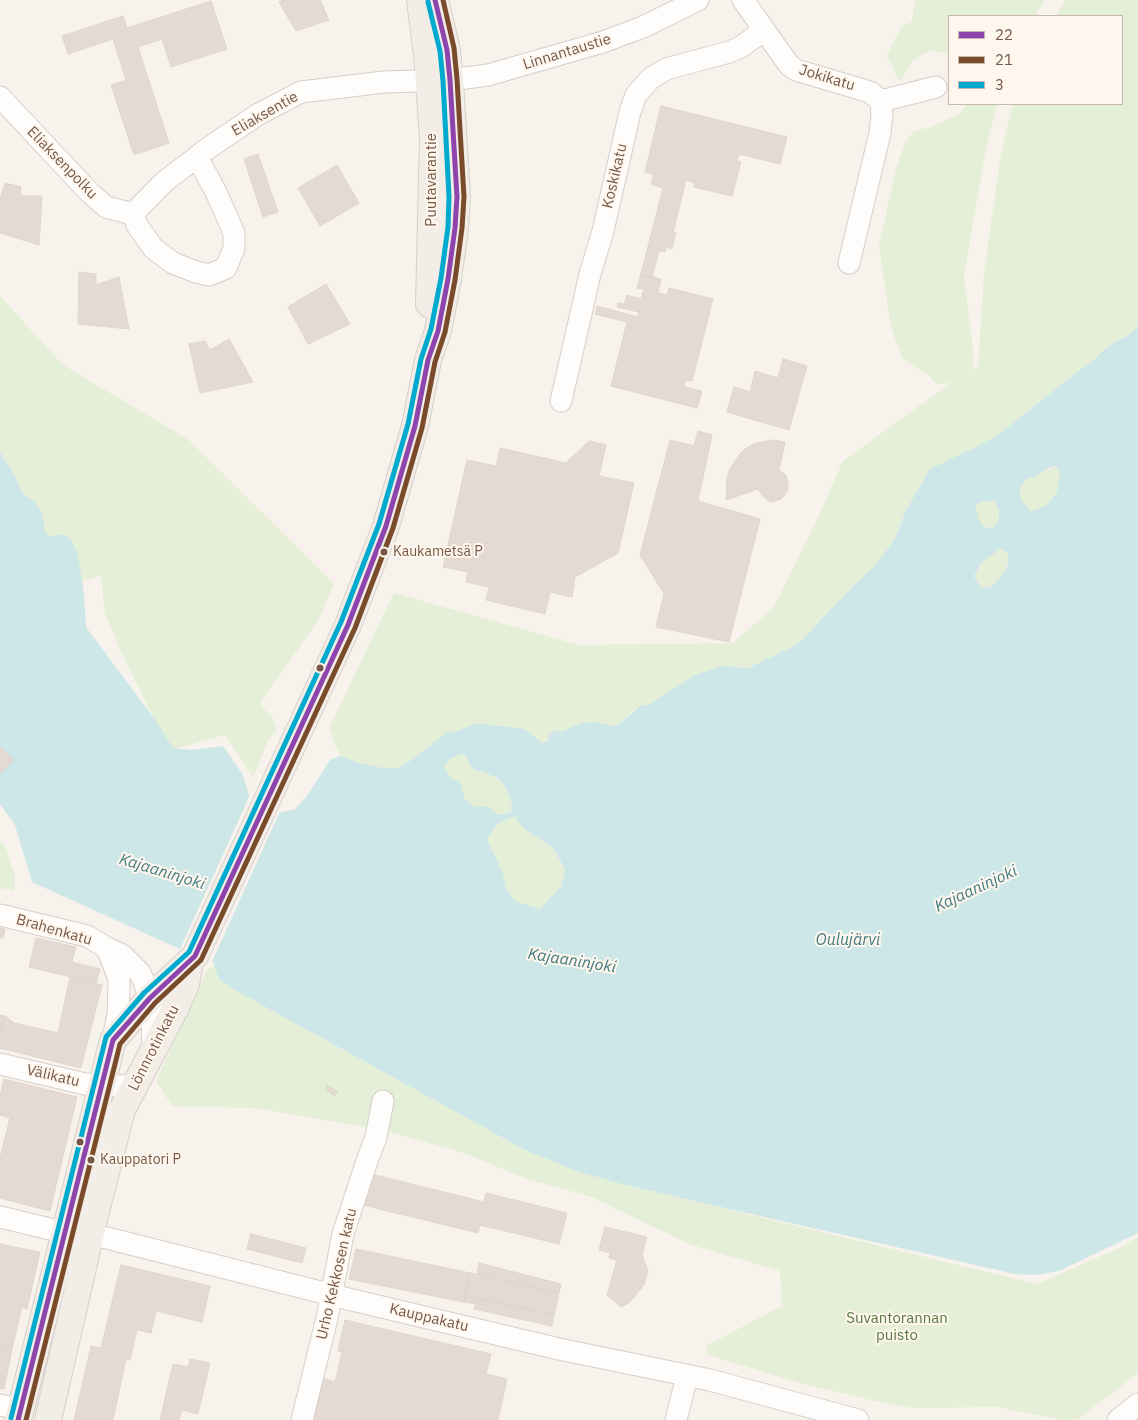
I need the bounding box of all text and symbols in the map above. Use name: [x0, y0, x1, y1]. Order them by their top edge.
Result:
legend: [948, 15, 1123, 105]
text: 22: [995, 25, 1013, 44]
street label: Linnantaustie: [521, 30, 613, 74]
text: 21: [995, 50, 1013, 69]
street label: Jokikatu: [797, 61, 857, 95]
text: 3: [995, 75, 1004, 94]
street label: Eliaksentie: [229, 88, 301, 140]
street label: Eliaksenpolku: [23, 123, 101, 203]
street label: Puutavarantie: [423, 133, 441, 227]
street label: Koskikatu: [599, 142, 631, 210]
place label: Kaukametsä P: [393, 544, 483, 560]
marker: Kaukametsä P: [379, 547, 389, 557]
unlabelled marker: [315, 663, 325, 673]
water label: Kajaaninjoki: [117, 850, 207, 894]
water label: Kajaaninjoki: [932, 862, 1020, 916]
street label: Brahenkatu: [14, 911, 94, 949]
water label: Oulujärvi: [816, 930, 880, 950]
water label: Kajaaninjoki: [527, 945, 617, 977]
street label: Lönnrotinkatu: [125, 1002, 183, 1094]
street label: Välikatu: [25, 1061, 81, 1091]
unlabelled marker: [75, 1137, 85, 1147]
place label: Kauppatori P: [100, 1152, 181, 1168]
marker: Kauppatori P: [86, 1155, 96, 1165]
street label: Urho Kekkosen katu: [313, 1206, 361, 1342]
street label: Kauppakatu: [388, 1300, 470, 1336]
park label: Suvantorannan puisto: [846, 1310, 948, 1345]

